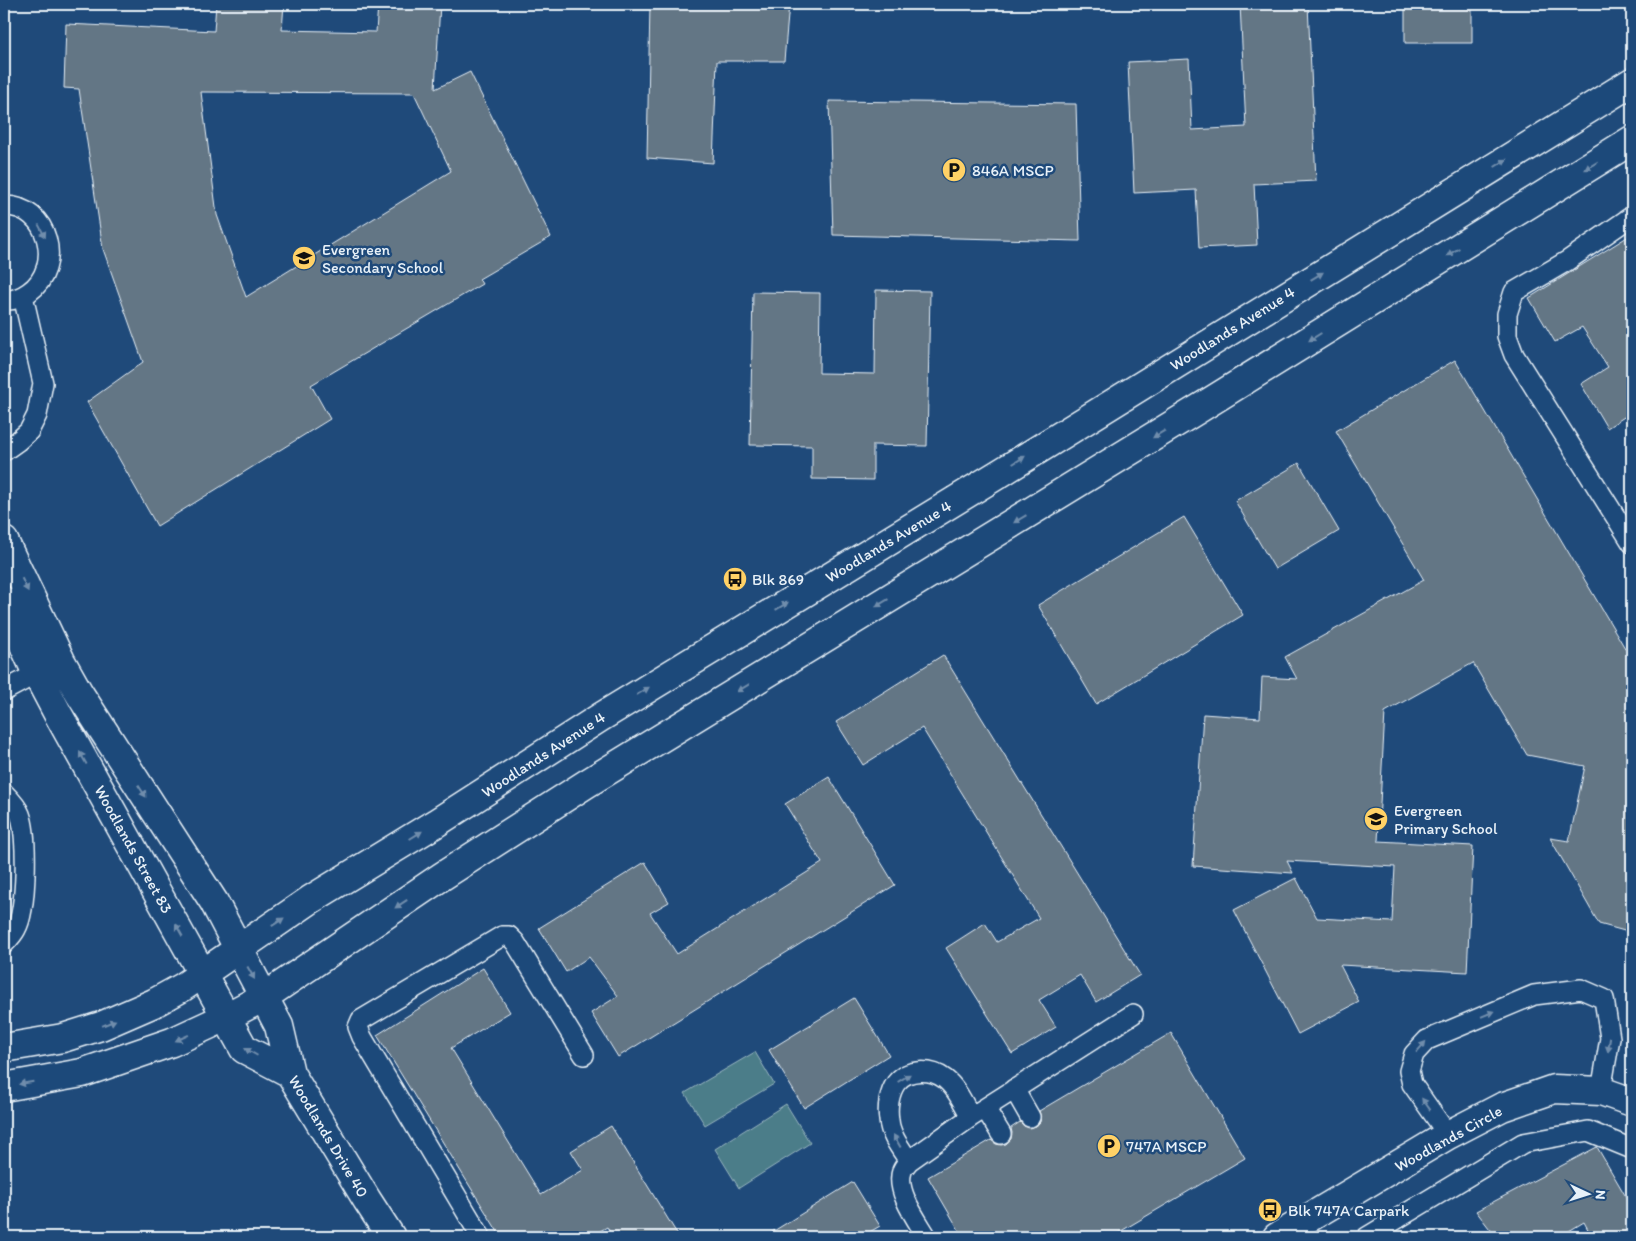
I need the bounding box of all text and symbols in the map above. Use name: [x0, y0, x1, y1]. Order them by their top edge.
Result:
parking icon: 846A MSCP: [941, 157, 967, 183]
one-way arrow: [1494, 159, 1507, 168]
place label: 846A MSCP: [972, 161, 1054, 180]
one-way arrow: [1584, 161, 1597, 171]
one-way arrow: [38, 223, 46, 238]
place label: Evergreen Secondary School: [322, 240, 444, 277]
school or university icon: Evergreen Secondary School: [291, 245, 317, 271]
one-way arrow: [1446, 247, 1459, 256]
one-way arrow: [1310, 272, 1323, 281]
street label: Woodlands Avenue 4: [1166, 282, 1299, 375]
one-way arrow: [1308, 333, 1321, 342]
one-way arrow: [1152, 429, 1165, 438]
one-way arrow: [1013, 456, 1026, 465]
street label: Woodlands Avenue 4: [822, 496, 955, 587]
one-way arrow: [1014, 514, 1027, 523]
bus stop icon: Blk 869: [722, 566, 748, 592]
place label: Blk 869: [752, 570, 804, 589]
one-way arrow: [21, 578, 29, 592]
one-way arrow: [875, 599, 888, 608]
one-way arrow: [775, 602, 788, 611]
one-way arrow: [736, 684, 750, 693]
one-way arrow: [636, 687, 650, 696]
street label: Woodlands Avenue 4: [478, 707, 609, 802]
one-way arrow: [79, 751, 87, 765]
street label: Woodlands Street 83: [90, 782, 177, 917]
one-way arrow: [138, 784, 147, 798]
place label: Evergreen Primary School: [1394, 801, 1498, 838]
school or university icon: Evergreen Primary School: [1363, 806, 1389, 832]
one-way arrow: [409, 831, 422, 840]
one-way arrow: [394, 899, 407, 909]
one-way arrow: [272, 917, 285, 927]
one-way arrow: [175, 924, 184, 937]
one-way arrow: [247, 966, 255, 980]
one-way arrow: [1481, 1009, 1495, 1017]
one-way arrow: [102, 1018, 116, 1026]
one-way arrow: [175, 1034, 189, 1042]
one-way arrow: [1604, 1038, 1612, 1054]
one-way arrow: [1415, 1041, 1426, 1053]
one-way arrow: [244, 1048, 259, 1056]
street label: Woodlands Drive 40: [285, 1072, 372, 1201]
one-way arrow: [897, 1073, 910, 1082]
one-way arrow: [18, 1079, 34, 1087]
one-way arrow: [1421, 1097, 1431, 1111]
street label: Woodlands Circle: [1391, 1101, 1505, 1176]
parking icon: 747A MSCP: [1096, 1133, 1122, 1159]
one-way arrow: [893, 1135, 902, 1148]
place label: 747A MSCP: [1126, 1137, 1206, 1156]
north arrow: [1564, 1168, 1614, 1218]
text: N: [1592, 1190, 1609, 1200]
bus stop icon: Blk 747A Carpark: [1257, 1197, 1283, 1223]
place label: Blk 747A Carpark: [1288, 1201, 1410, 1220]

